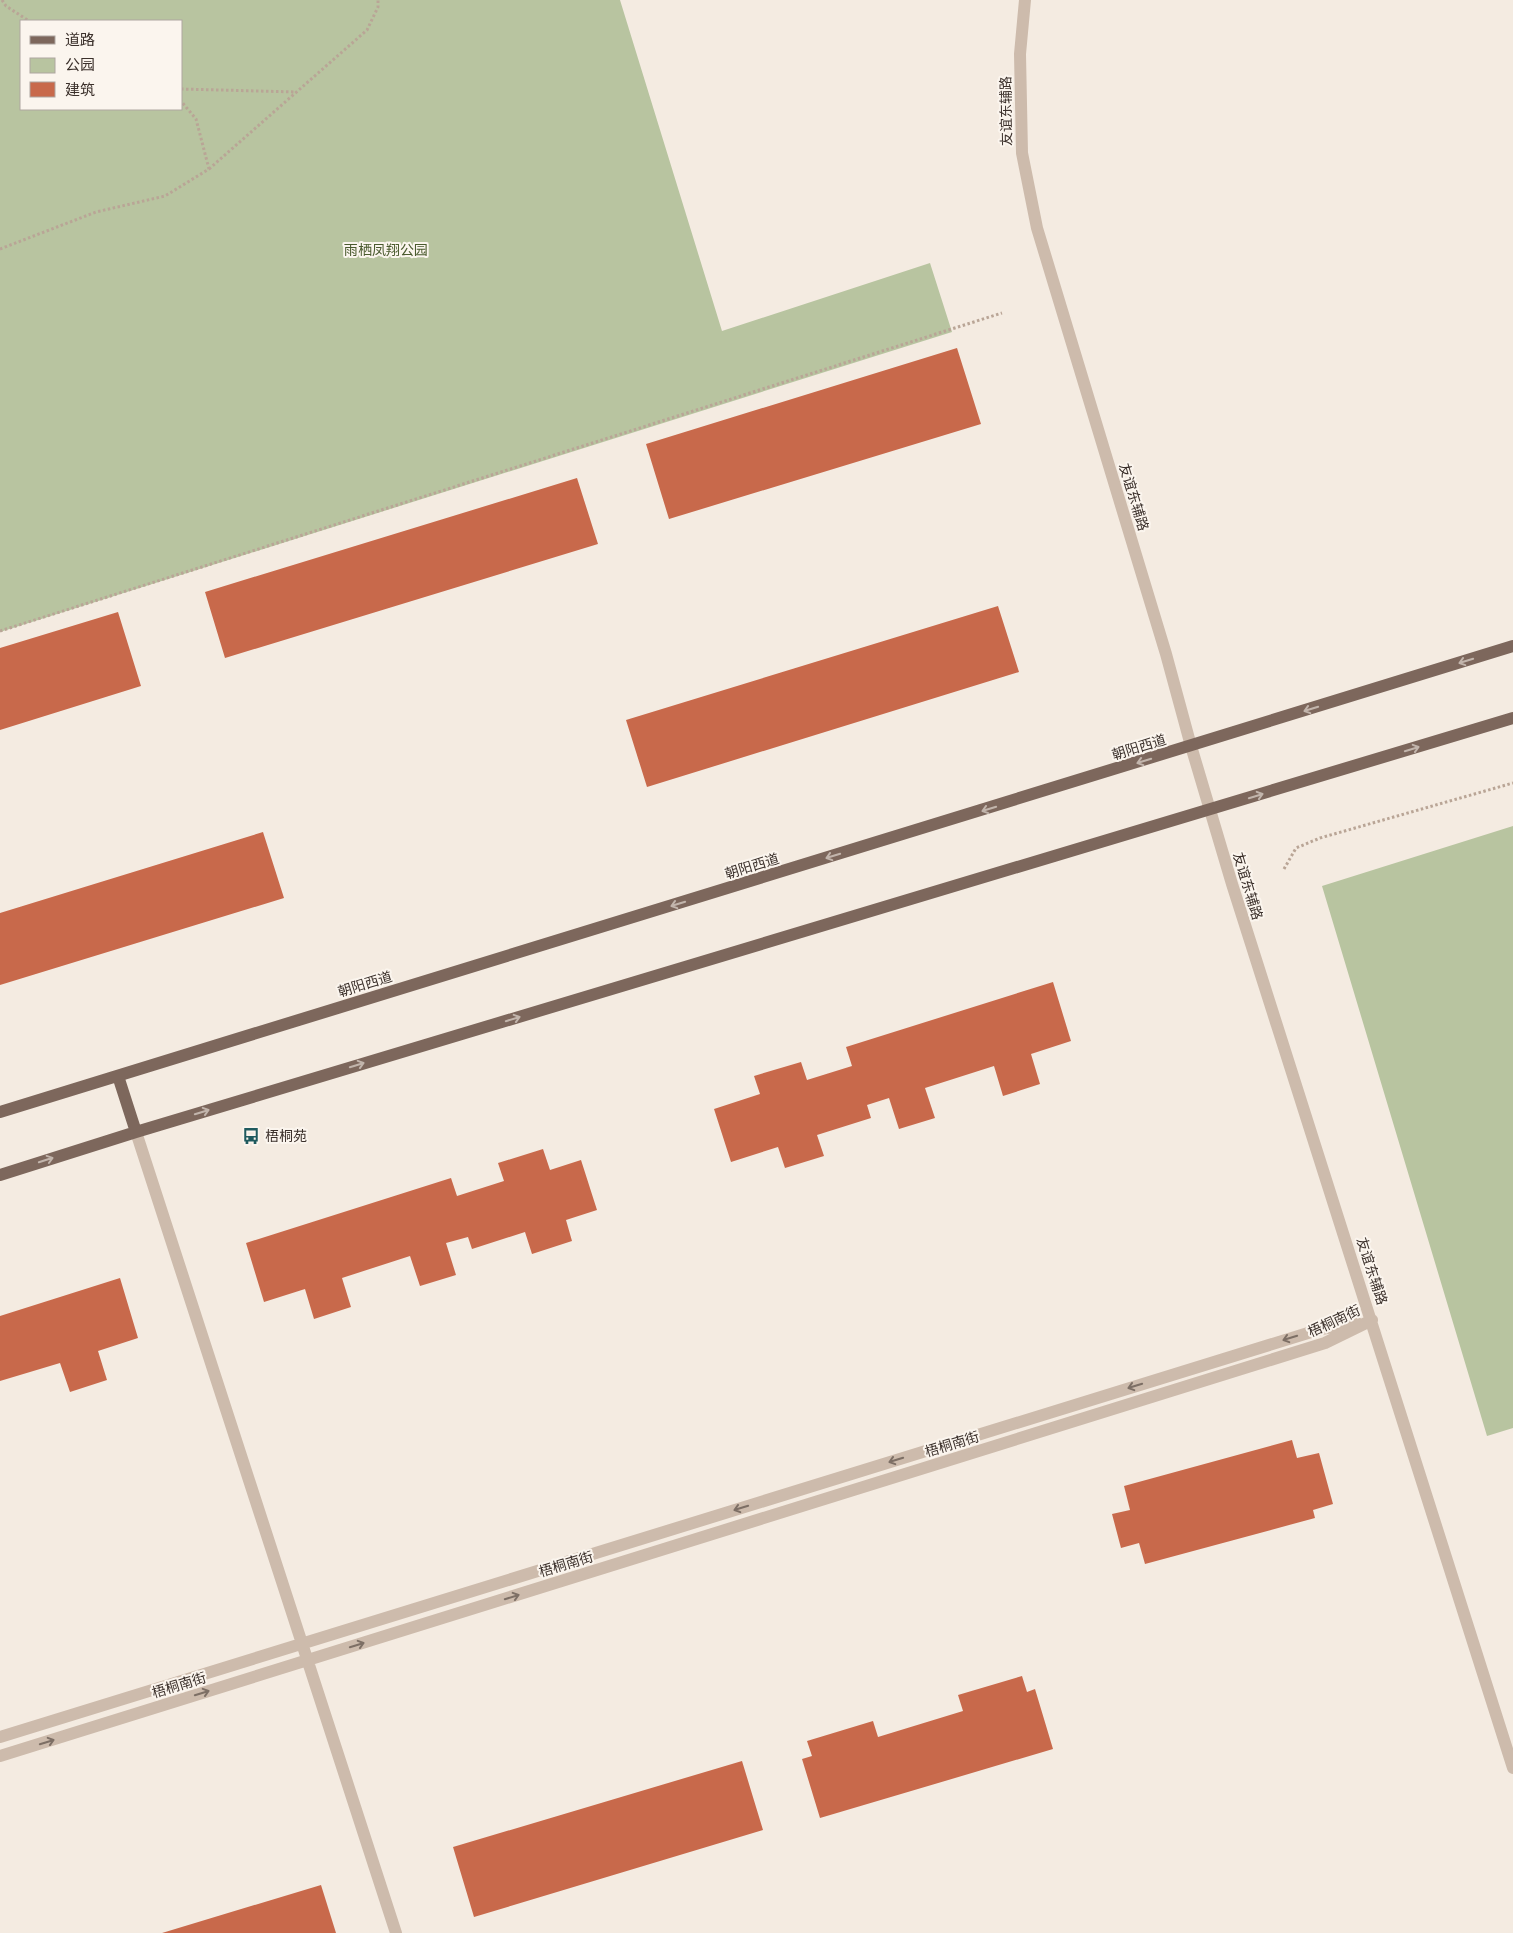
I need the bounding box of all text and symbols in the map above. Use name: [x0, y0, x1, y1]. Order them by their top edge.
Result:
legend: [20, 20, 182, 110]
text: 道路: [65, 31, 95, 49]
text: 公园: [65, 56, 95, 74]
street label: 友谊东辅路: [997, 76, 1015, 146]
text: 建筑: [65, 81, 95, 99]
park label: 雨栖凤翔公园: [344, 242, 428, 258]
street label: 友谊东辅路: [1116, 461, 1152, 533]
one-way arrow: [1459, 656, 1475, 666]
one-way arrow: [1304, 704, 1320, 714]
street label: 朝阳西道: [1110, 731, 1168, 763]
one-way arrow: [1403, 743, 1419, 753]
one-way arrow: [1137, 757, 1153, 766]
one-way arrow: [1248, 790, 1264, 800]
one-way arrow: [981, 804, 997, 814]
street label: 朝阳西道: [723, 850, 781, 882]
street label: 友谊东辅路: [1230, 850, 1266, 922]
one-way arrow: [826, 852, 842, 862]
one-way arrow: [671, 900, 686, 909]
street label: 朝阳西道: [336, 968, 394, 1000]
one-way arrow: [505, 1013, 521, 1023]
one-way arrow: [349, 1060, 365, 1070]
one-way arrow: [193, 1107, 209, 1117]
bus stop icon: 梧桐苑: [241, 1126, 261, 1146]
place label: 梧桐苑: [265, 1128, 307, 1144]
one-way arrow: [38, 1155, 54, 1165]
street label: 友谊东辅路: [1354, 1235, 1390, 1307]
street label: 梧桐南街: [1305, 1302, 1363, 1340]
one-way arrow: [1283, 1334, 1299, 1344]
one-way arrow: [1127, 1382, 1143, 1392]
street label: 梧桐南街: [923, 1428, 981, 1460]
one-way arrow: [889, 1456, 905, 1466]
one-way arrow: [734, 1504, 749, 1513]
street label: 梧桐南街: [537, 1548, 595, 1580]
one-way arrow: [504, 1591, 520, 1601]
one-way arrow: [348, 1640, 364, 1649]
street label: 梧桐南街: [150, 1669, 208, 1701]
one-way arrow: [193, 1688, 209, 1698]
one-way arrow: [38, 1736, 54, 1746]

